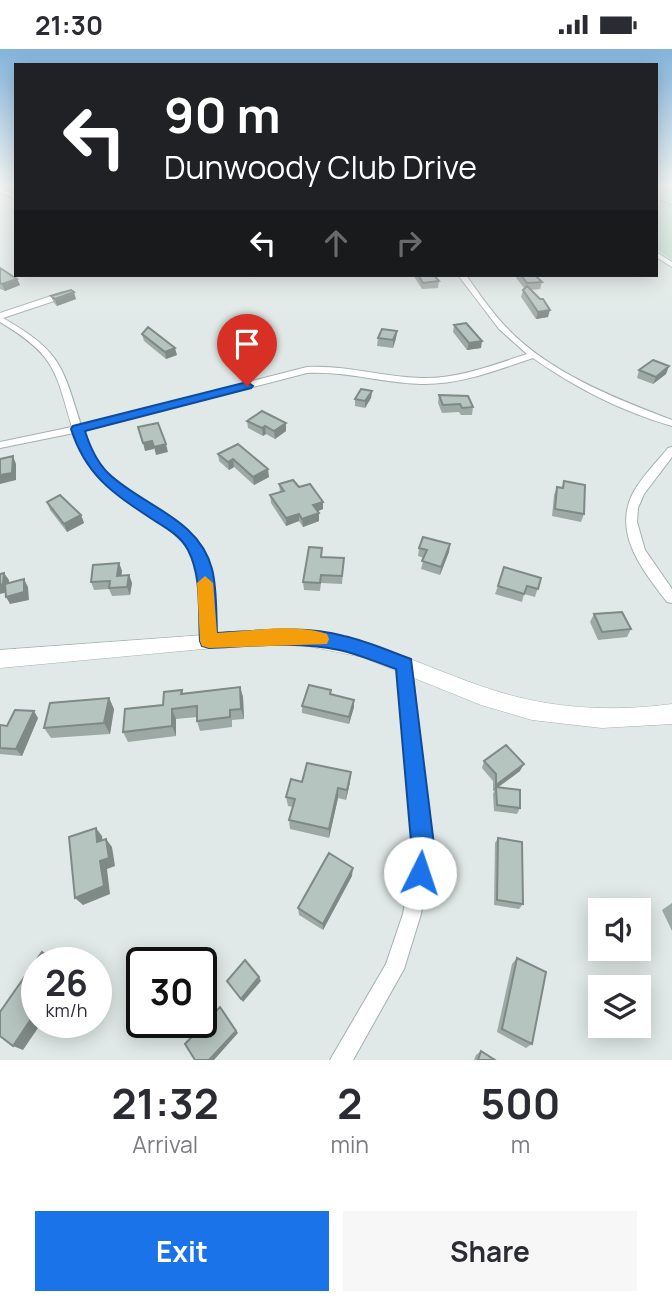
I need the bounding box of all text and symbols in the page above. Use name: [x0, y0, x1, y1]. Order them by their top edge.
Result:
text: 21:30: [35, 7, 103, 43]
text: 90 m: [164, 81, 281, 148]
icon: left: [49, 91, 140, 182]
text: Dunwoody Club Drive: [164, 145, 477, 189]
icon: left: [244, 224, 282, 262]
icon: ahead: [317, 224, 355, 262]
icon: right: [390, 224, 428, 262]
pin: [217, 314, 277, 386]
icon: arrive: [228, 325, 266, 363]
position arrow: [383, 836, 457, 910]
map controls: [588, 898, 651, 1038]
button: sound: [588, 898, 651, 961]
speed limit sign: 30: [126, 947, 217, 1038]
text: 26: [45, 959, 88, 1007]
button: layers: [588, 975, 651, 1038]
text: km/h: [46, 998, 87, 1022]
text: 21:32: [112, 1074, 219, 1132]
text: 2: [337, 1074, 362, 1132]
text: 500: [481, 1074, 560, 1132]
text: Arrival: [132, 1128, 198, 1160]
text: min: [330, 1128, 369, 1160]
text: m: [511, 1128, 530, 1160]
button: Exit: [35, 1211, 329, 1291]
button: Share: [343, 1211, 637, 1291]

